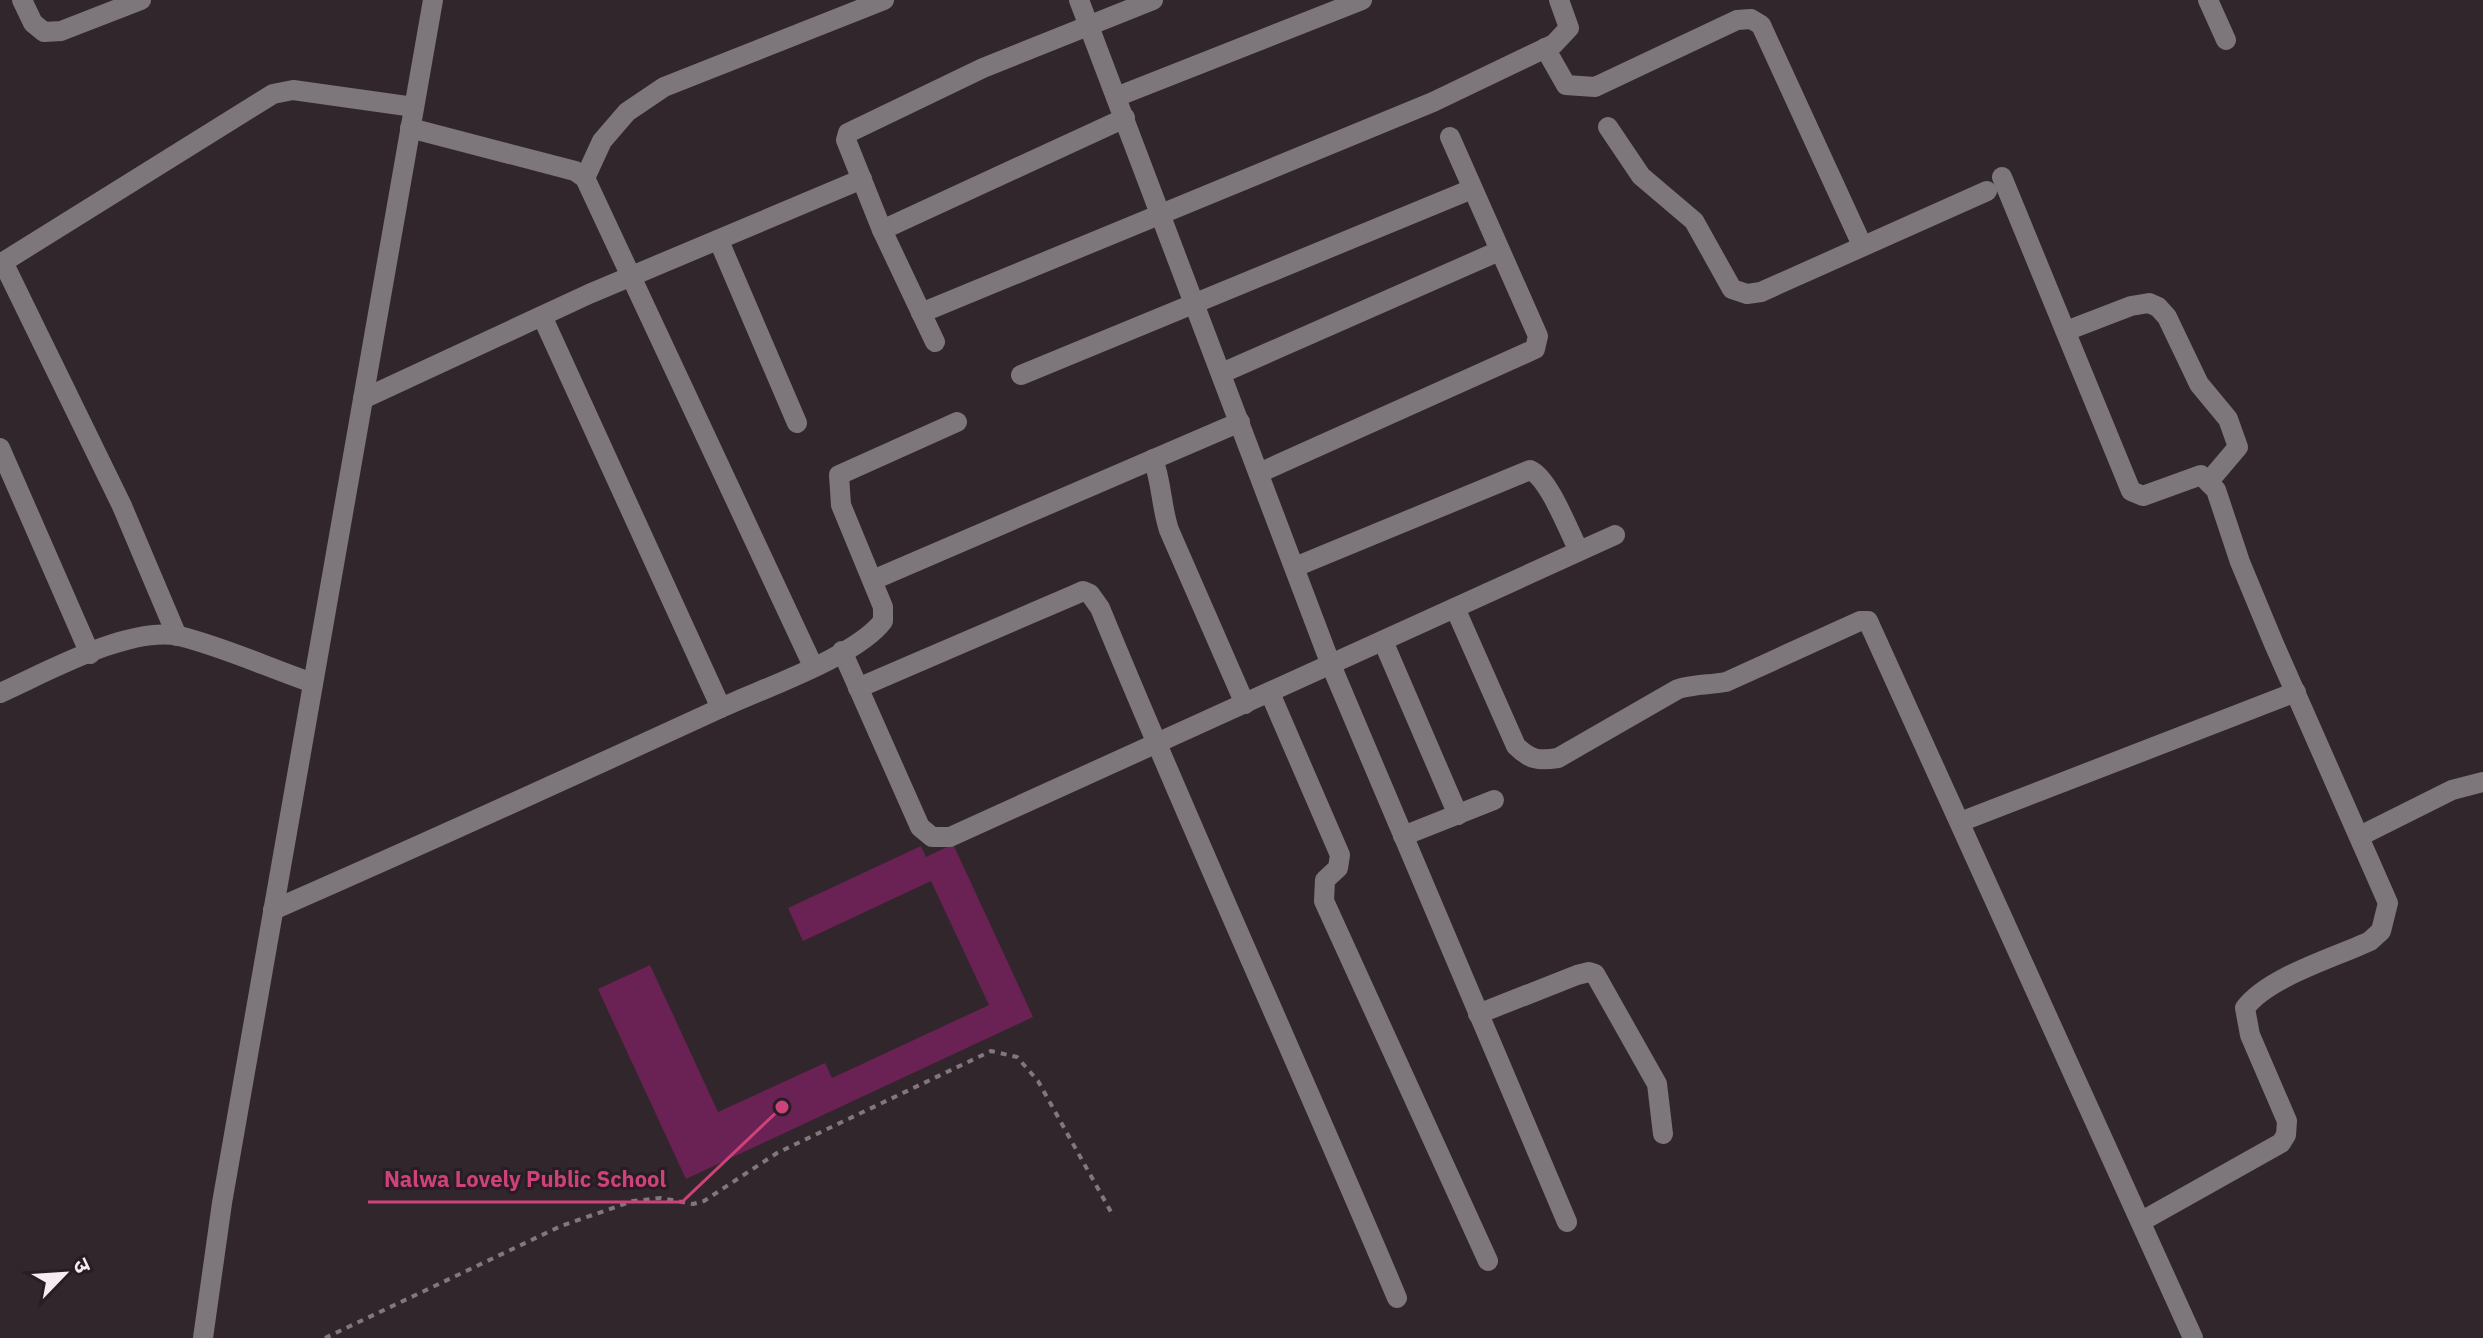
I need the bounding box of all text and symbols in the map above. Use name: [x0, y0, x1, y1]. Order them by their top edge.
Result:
callout: Nalwa Lovely Public School: [368, 1156, 682, 1202]
text: Nalwa Lovely Public School: [384, 1164, 666, 1193]
north arrow: [24, 1234, 104, 1314]
text: उ: [67, 1253, 99, 1278]

